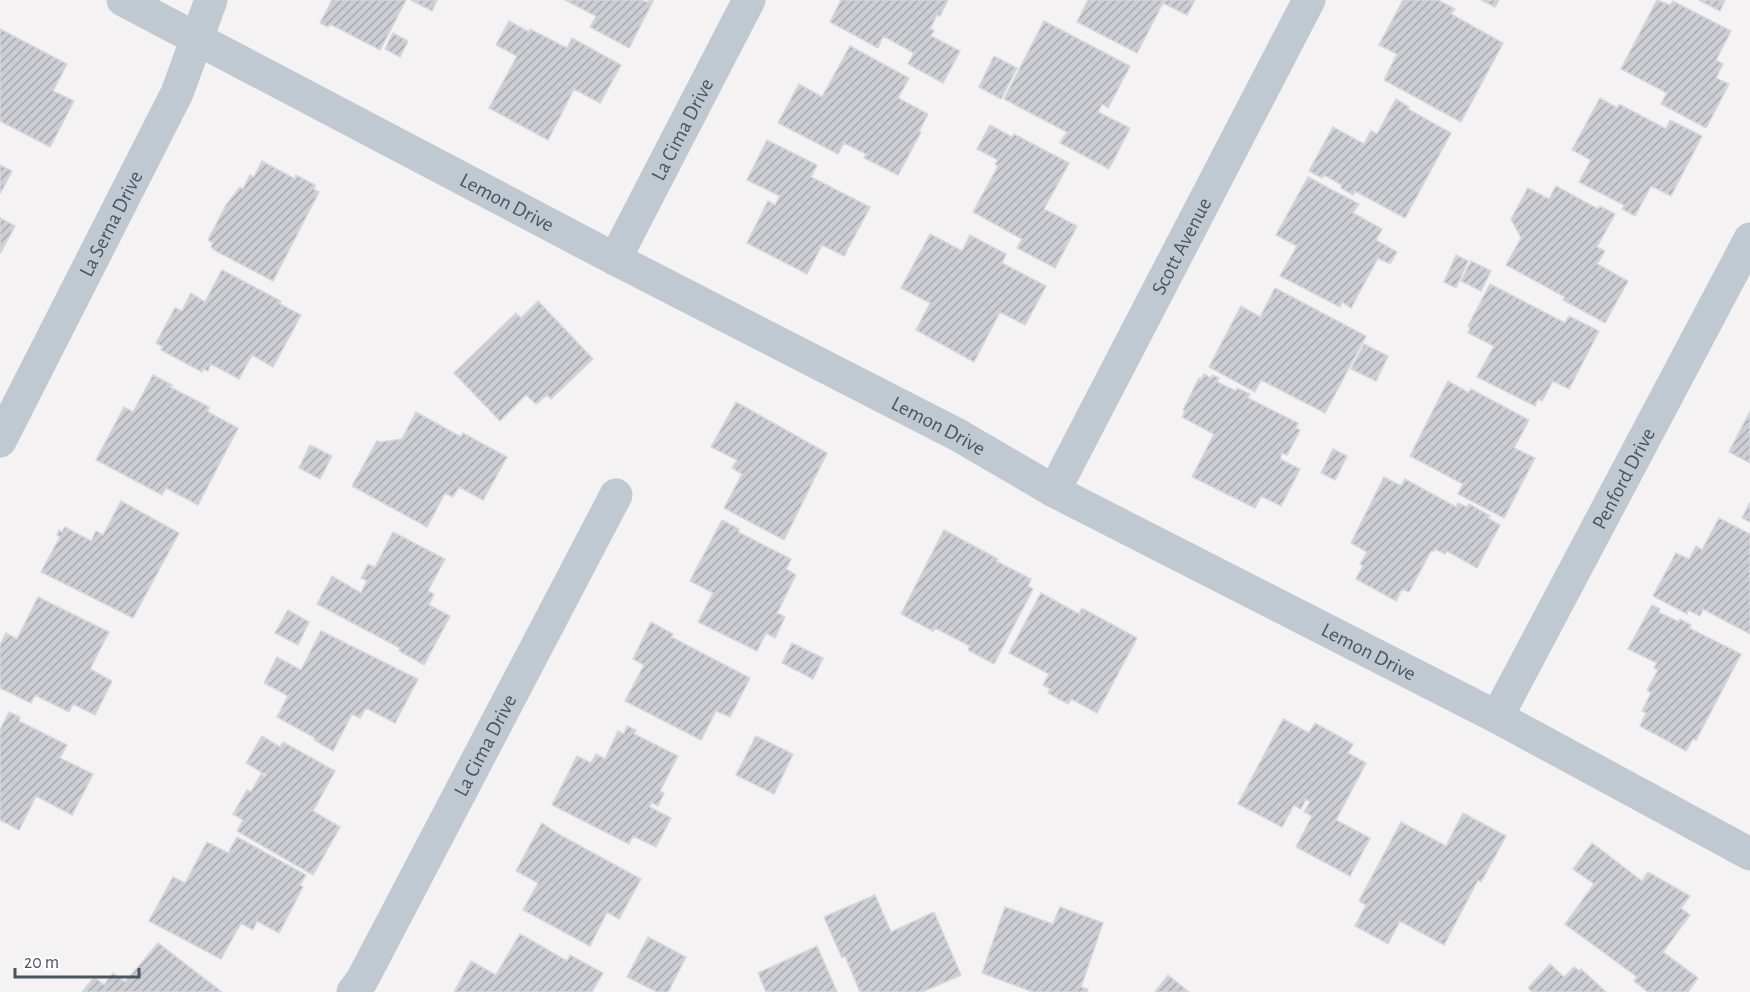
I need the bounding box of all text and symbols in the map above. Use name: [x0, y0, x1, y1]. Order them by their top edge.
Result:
street label: La Cima Drive: [648, 75, 718, 184]
street label: La Serna Drive: [75, 167, 147, 280]
street label: Lemon Drive: [456, 169, 557, 236]
street label: Scott Avenue: [1148, 194, 1215, 298]
street label: Lemon Drive: [888, 393, 989, 460]
street label: Penford Drive: [1588, 424, 1659, 533]
street label: Lemon Drive: [1318, 619, 1419, 685]
street label: La Cima Drive: [450, 691, 521, 800]
scale bar: [15, 941, 140, 979]
text: 20 m: [24, 954, 59, 972]

